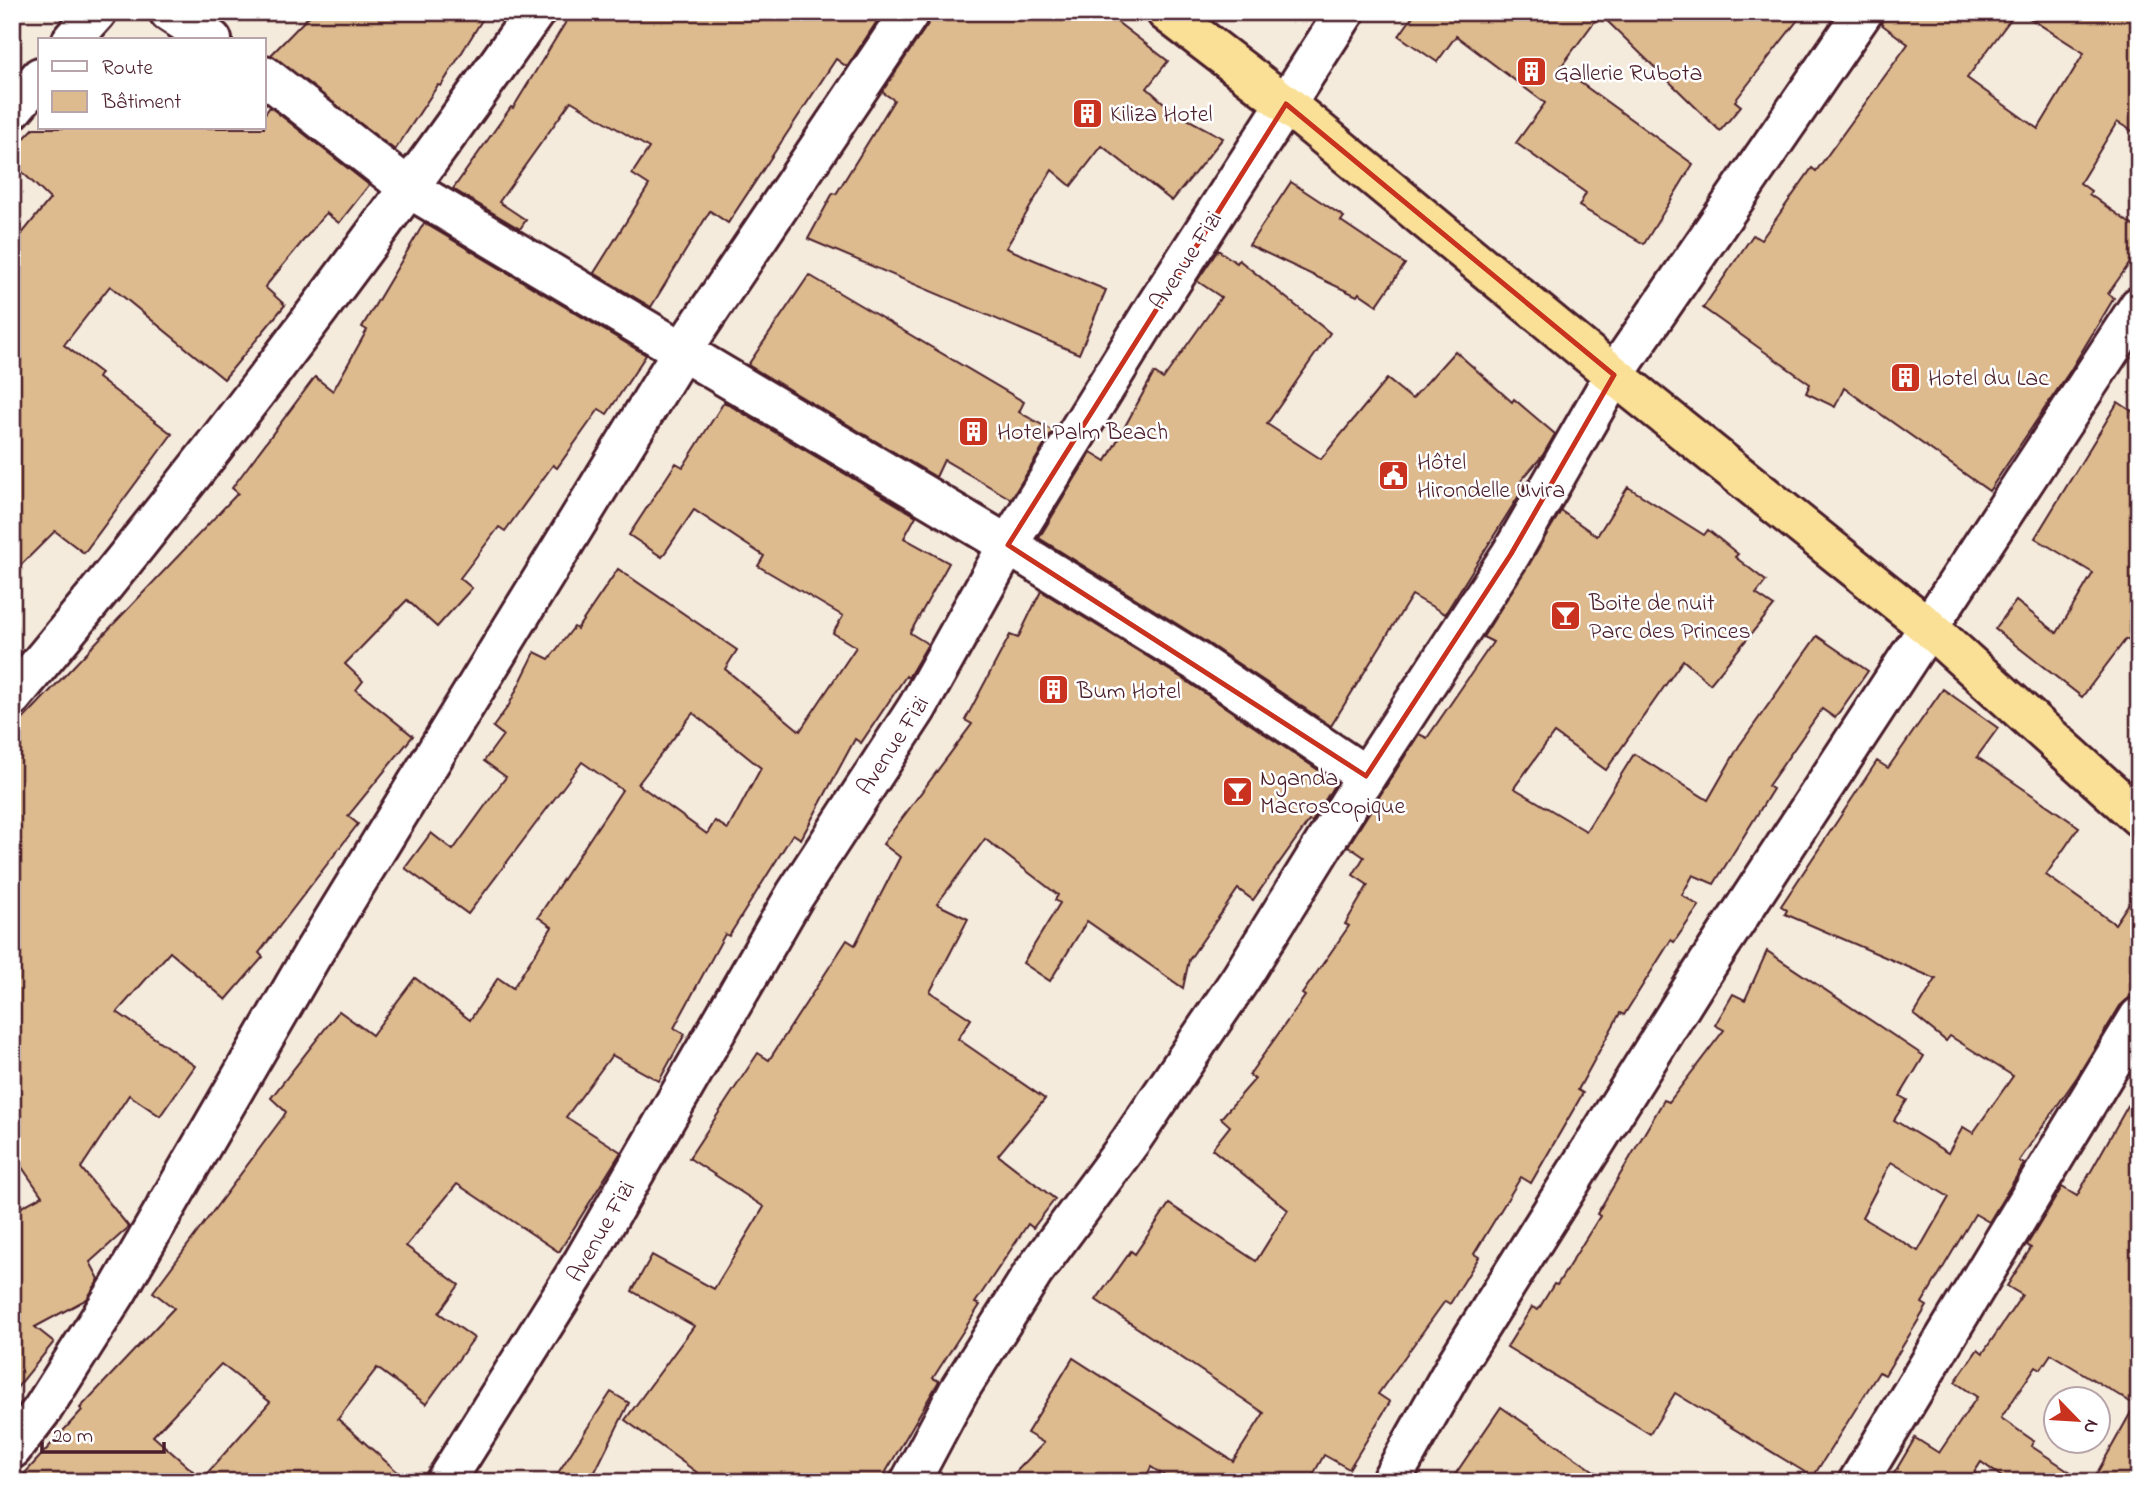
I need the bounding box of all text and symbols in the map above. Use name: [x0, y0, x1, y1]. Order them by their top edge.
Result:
legend: [38, 38, 266, 130]
text: Route: [102, 54, 154, 84]
building icon: Gallerie Rubota: [1514, 55, 1548, 89]
place label: Gallerie Rubota: [1554, 57, 1702, 92]
text: Bâtiment: [101, 88, 181, 118]
building icon: Kiliza Hotel: [1070, 96, 1104, 130]
place label: Kiliza Hotel: [1110, 98, 1213, 133]
street label: Avenue Fizi: [1142, 205, 1232, 318]
building icon: Hotel du Lac: [1888, 360, 1922, 394]
place label: Hotel du Lac: [1928, 362, 2049, 397]
building icon: Hotel Palm Beach: [957, 414, 991, 448]
place label: Hotel Palm Beach: [997, 416, 1168, 451]
place label: Hôtel Hirondelle Uvira: [1417, 446, 1565, 509]
public building icon: Hôtel Hirondelle Uvira: [1377, 458, 1411, 492]
place label: Boite de nuit Parc des Princes: [1588, 587, 1751, 650]
bar icon: Boite de nuit Parc des Princes: [1549, 599, 1583, 633]
building icon: Bum Hotel: [1037, 673, 1071, 707]
place label: Bum Hotel: [1076, 675, 1181, 710]
street label: Avenue Fizi: [849, 690, 939, 803]
place label: Nganda Macroscopique: [1260, 762, 1405, 825]
bar icon: Nganda Macroscopique: [1220, 774, 1254, 808]
street label: Avenue Fizi: [559, 1175, 645, 1290]
north arrow: [2042, 1386, 2112, 1456]
scale bar: [42, 1410, 164, 1454]
text: N: [2075, 1415, 2105, 1438]
text: 20 m: [52, 1422, 93, 1452]

